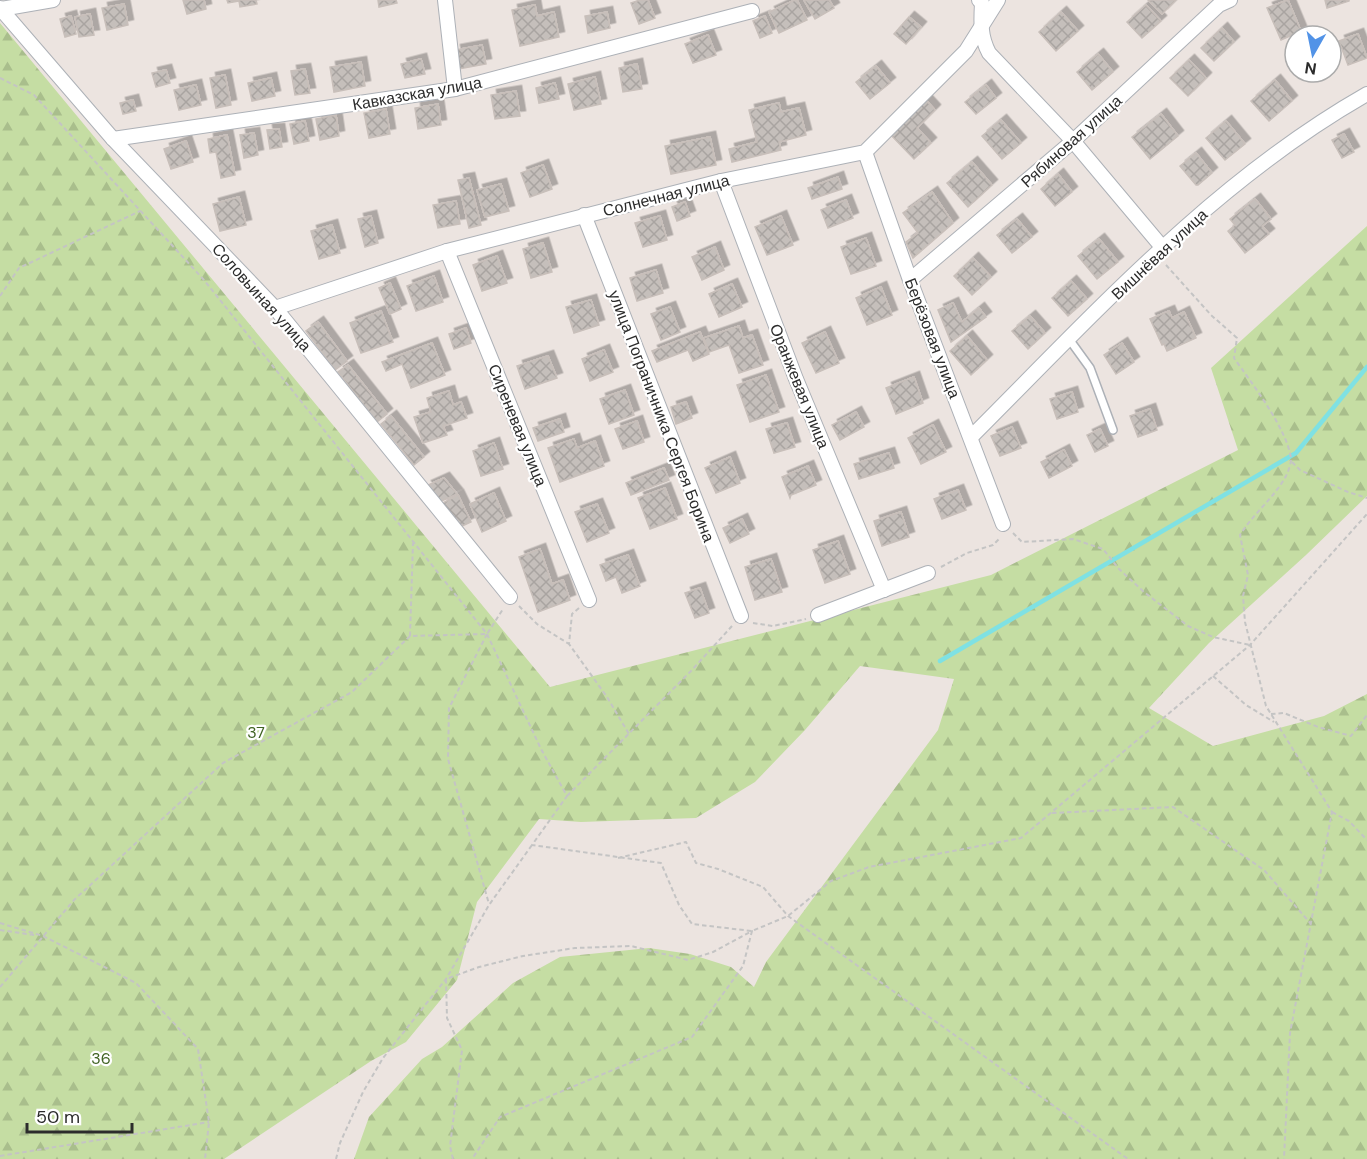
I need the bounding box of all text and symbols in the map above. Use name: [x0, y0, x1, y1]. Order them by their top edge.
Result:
north arrow: [1283, 24, 1343, 84]
text: N: [1303, 57, 1318, 80]
street label: Кавказская улица: [351, 72, 484, 115]
street label: Рябиновая улица: [1016, 90, 1126, 192]
street label: Солнечная улица: [601, 170, 732, 221]
street label: Вишнёвая улица: [1107, 204, 1212, 304]
street label: Соловьиная улица: [207, 239, 316, 356]
street label: Берёзовая улица: [900, 275, 965, 401]
street label: улица Пограничника Сергея Борина: [604, 287, 719, 545]
street label: Оранжевая улица: [765, 321, 834, 452]
street label: Сиреневая улица: [483, 361, 552, 490]
park label: 37: [247, 722, 265, 743]
park label: 36: [91, 1048, 111, 1069]
scale bar: [27, 1096, 132, 1134]
text: 50 m: [36, 1105, 80, 1129]

